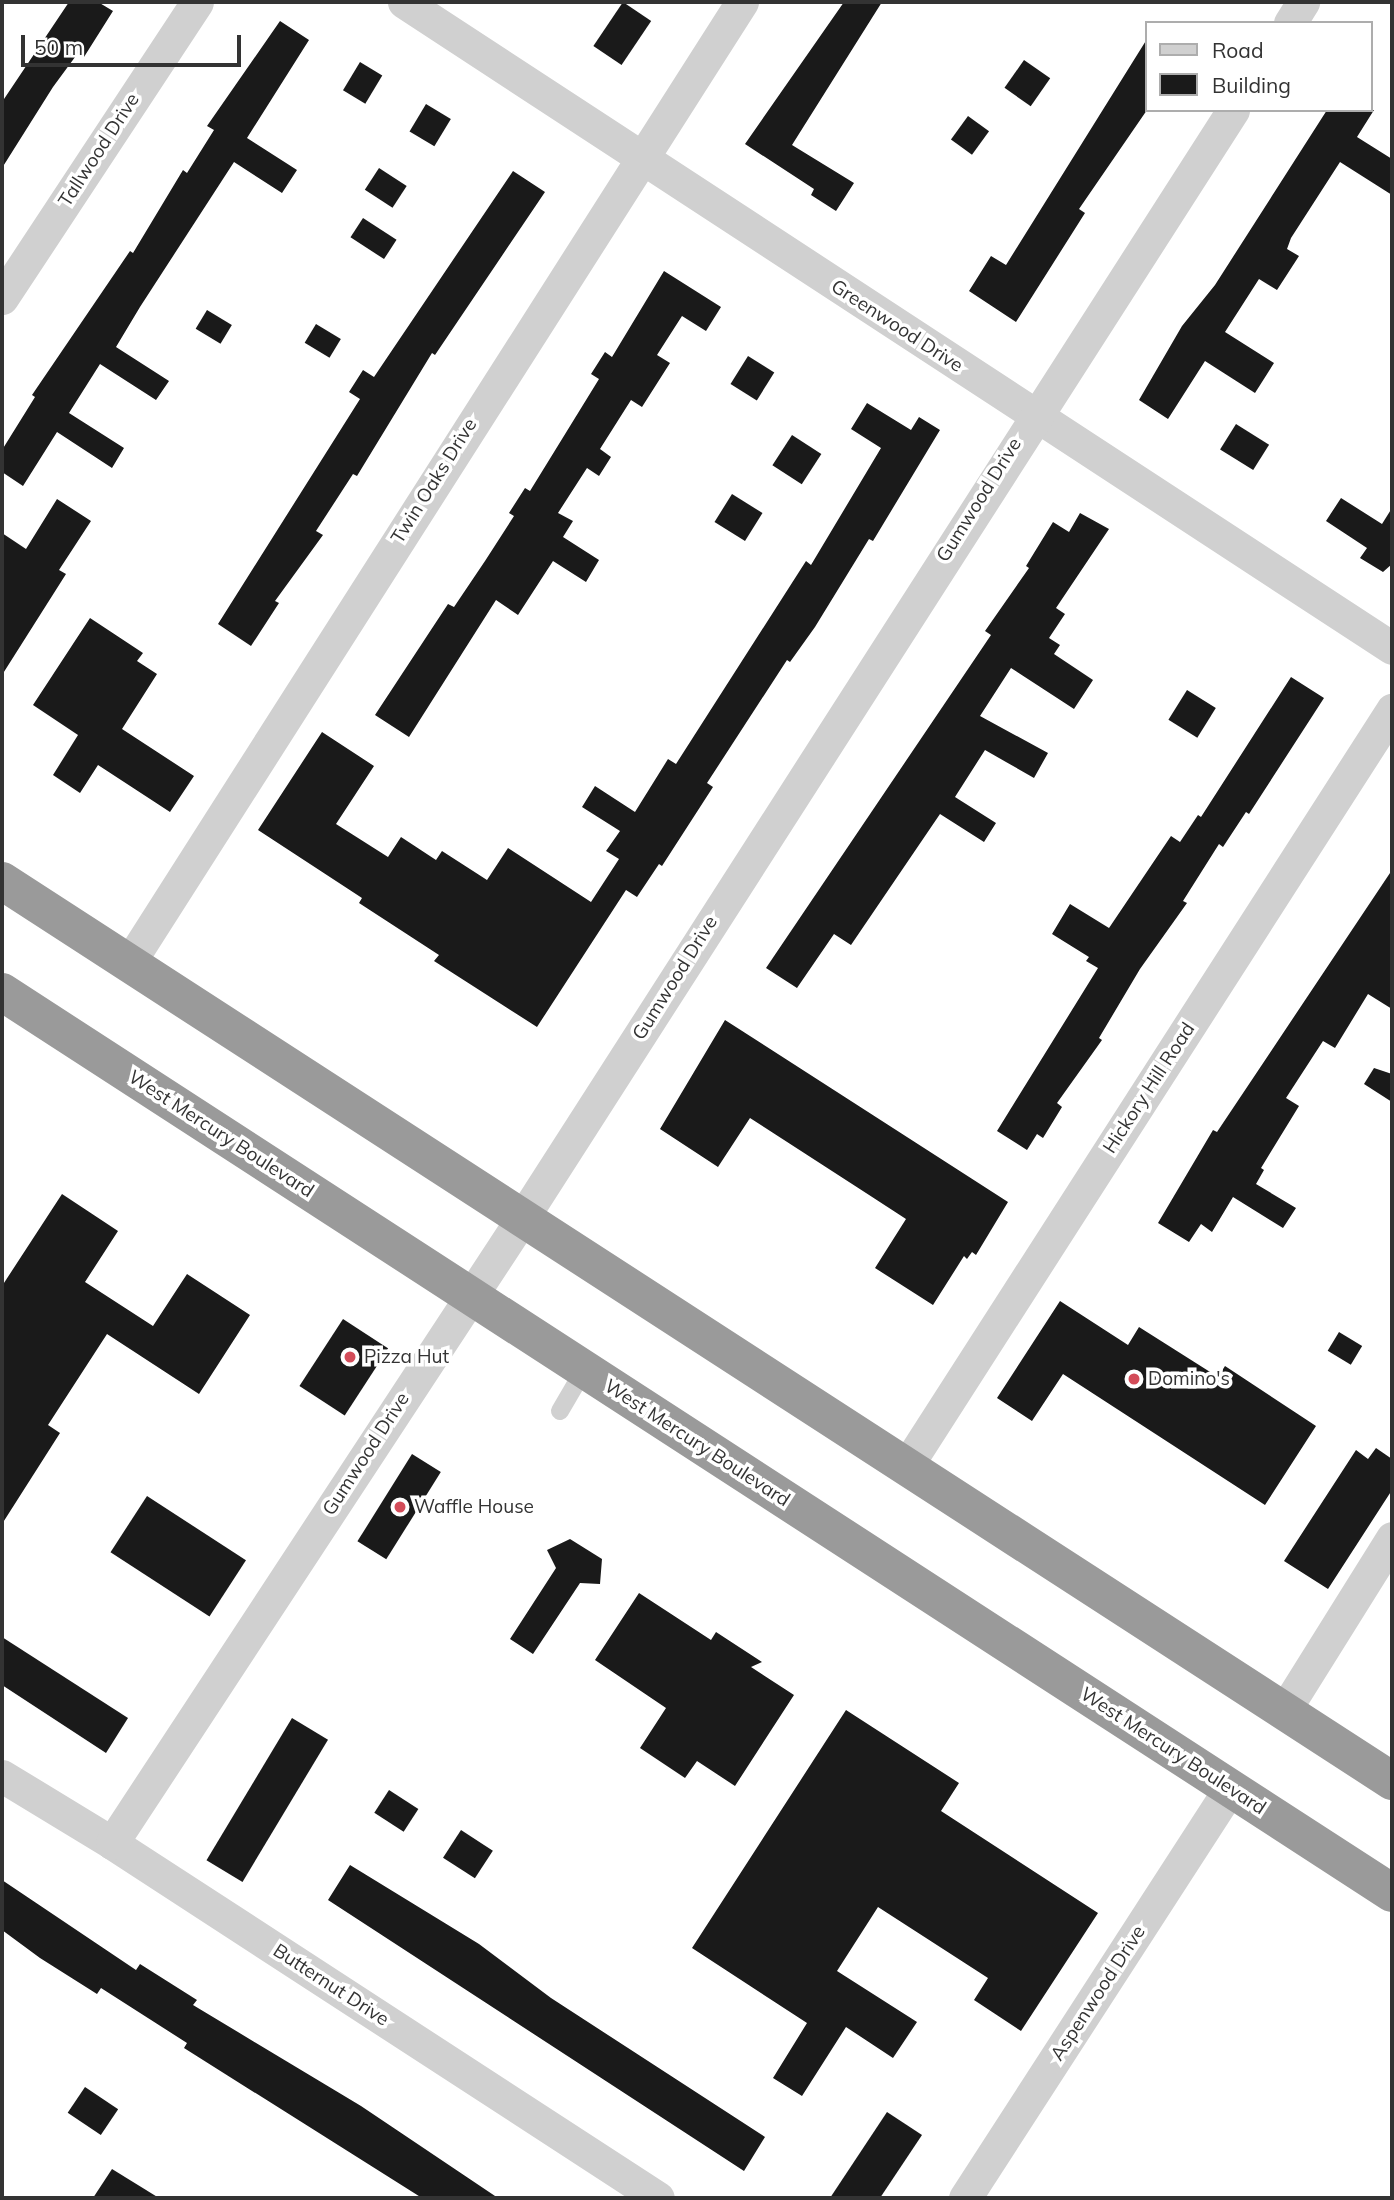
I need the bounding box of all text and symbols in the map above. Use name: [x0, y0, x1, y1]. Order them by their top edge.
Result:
scale bar: [24, 21, 245, 65]
legend: [1146, 21, 1373, 112]
text: 50 m: [34, 34, 83, 60]
text: Road: [1212, 37, 1263, 63]
text: Building: [1212, 72, 1291, 98]
street label: Tallwood Drive: [54, 89, 144, 211]
street label: Greenwood Drive: [827, 275, 967, 377]
street label: Twin Oaks Drive: [386, 414, 482, 548]
street label: Gumwood Drive: [932, 434, 1026, 566]
street label: Gumwood Drive: [628, 912, 722, 1044]
street label: Hickory Hill Road: [1098, 1018, 1200, 1158]
street label: West Mercury Boulevard: [124, 1065, 318, 1203]
place label: Pizza Hut: [364, 1346, 449, 1368]
marker: Pizza Hut: [342, 1349, 358, 1365]
place label: Domino's: [1148, 1368, 1230, 1390]
marker: Domino's: [1126, 1371, 1142, 1387]
street label: West Mercury Boulevard: [600, 1374, 794, 1512]
street label: Gumwood Drive: [318, 1388, 414, 1520]
place label: Waffle House: [414, 1496, 534, 1518]
marker: Waffle House: [392, 1499, 408, 1515]
street label: West Mercury Boulevard: [1076, 1682, 1270, 1820]
street label: Aspenwood Drive: [1046, 1921, 1150, 2065]
street label: Butternut Drive: [269, 1939, 393, 2031]

